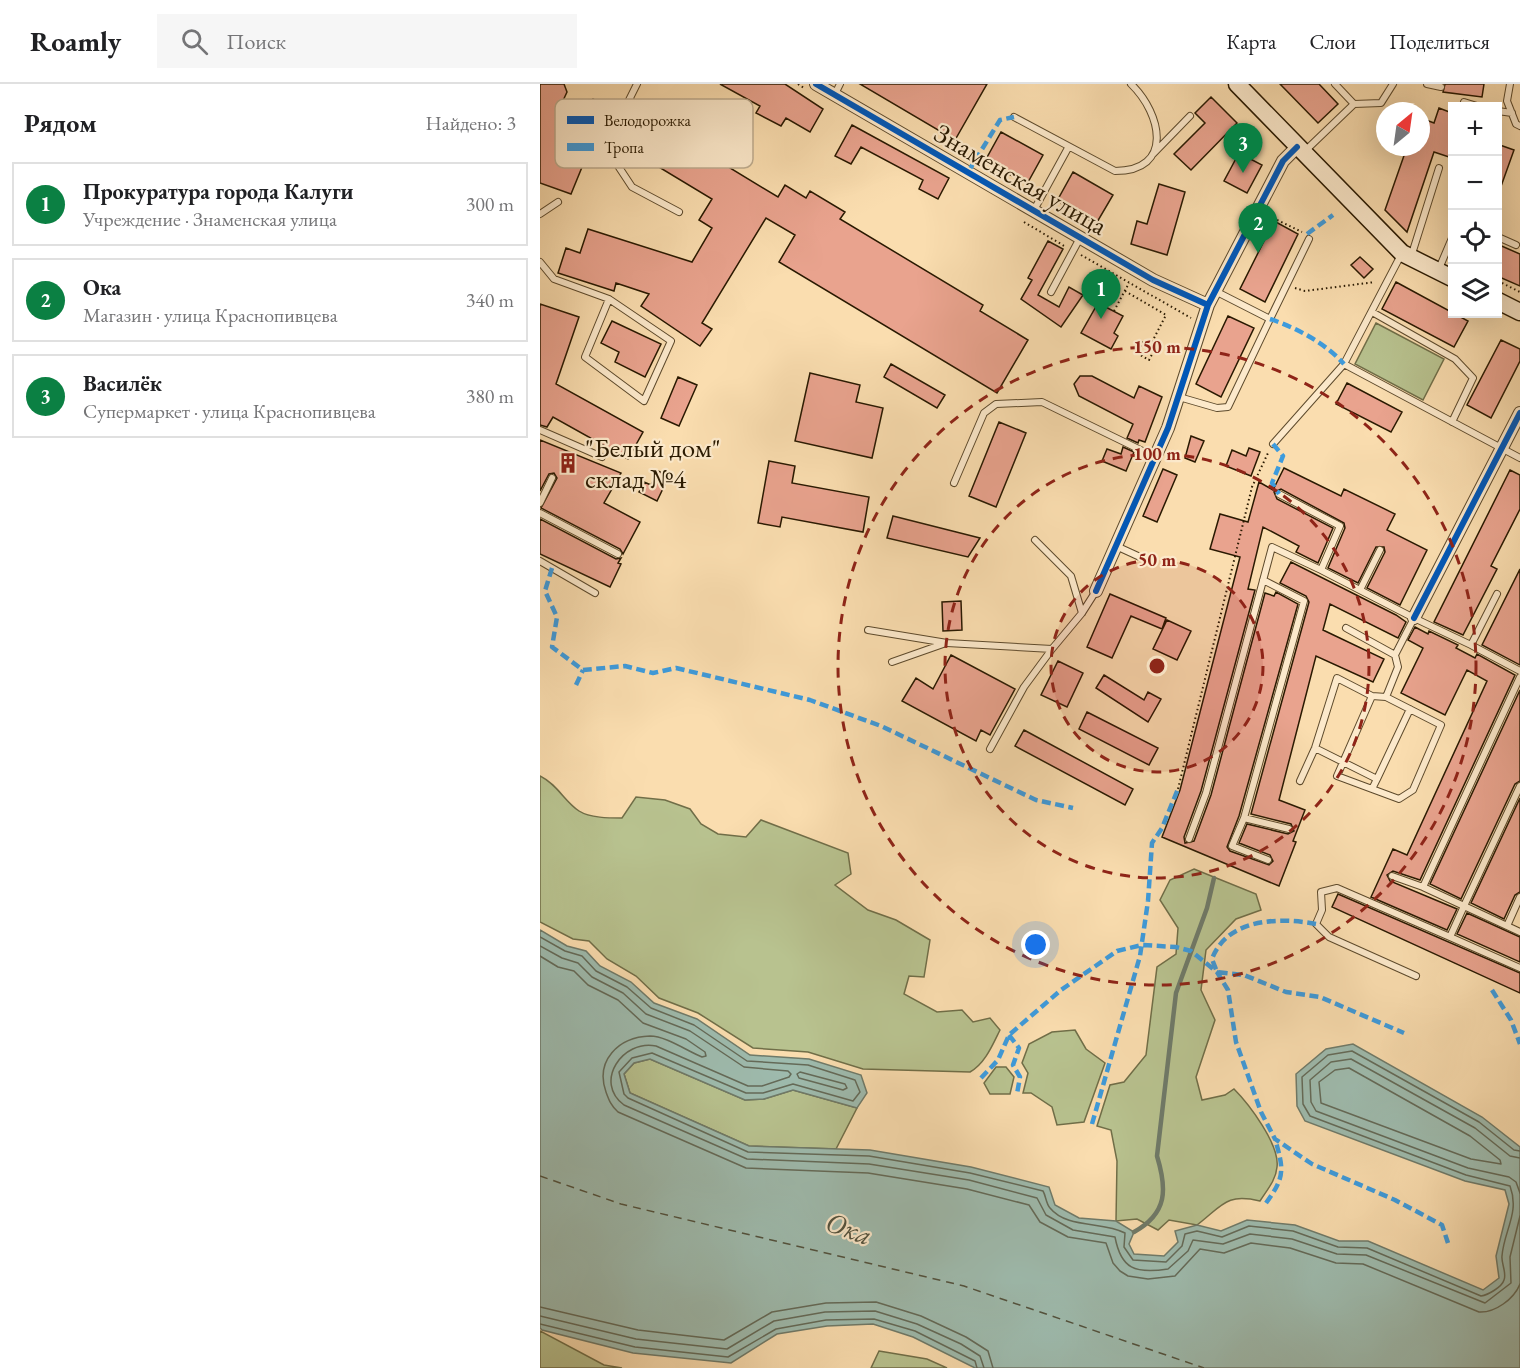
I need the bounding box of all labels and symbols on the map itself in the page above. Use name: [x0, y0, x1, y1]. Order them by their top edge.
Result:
legend: [555, 99, 753, 168]
north arrow: [1376, 102, 1430, 156]
text: Велодорожка: [604, 110, 691, 131]
street label: Знаменская улица: [928, 115, 1114, 243]
pin: 3: [1224, 124, 1262, 173]
text: Тропа: [604, 137, 644, 158]
pin: 2: [1238, 204, 1278, 253]
pin: 1: [1082, 270, 1120, 319]
text: 150 m: [1133, 335, 1181, 358]
place label: "Белый дом" склад №4: [585, 430, 721, 496]
text: 100 m: [1133, 442, 1181, 465]
building icon: "Белый дом" склад №4: [556, 451, 580, 475]
text: 50 m: [1138, 548, 1176, 571]
centre of rings: [1147, 656, 1167, 676]
your location: [1021, 930, 1050, 959]
water label: Ока: [821, 1203, 877, 1253]

